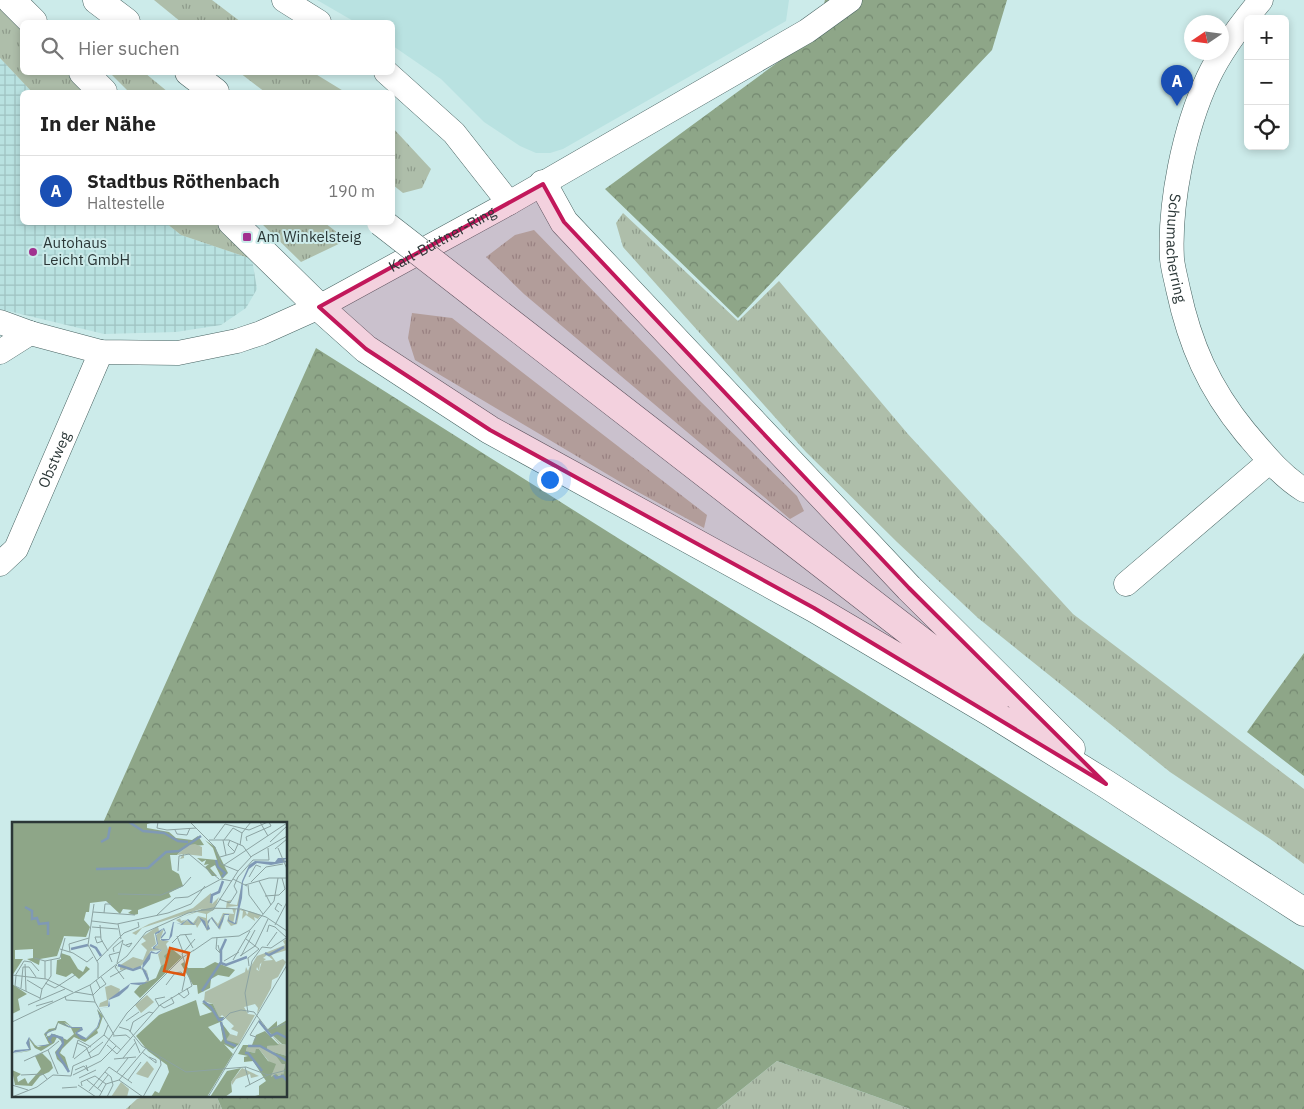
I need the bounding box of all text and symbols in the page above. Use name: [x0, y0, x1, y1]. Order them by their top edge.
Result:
north arrow: [1184, 15, 1229, 60]
map controls: [1244, 15, 1289, 150]
button: +: [1244, 15, 1289, 60]
search box: [20, 20, 395, 75]
icon: search: [38, 34, 66, 62]
text: Hier suchen: [78, 36, 180, 60]
button: −: [1244, 60, 1289, 105]
pin: A: [1161, 65, 1193, 106]
button: locate: [1244, 105, 1289, 150]
text: In der Nähe: [40, 109, 156, 137]
text: Stadtbus Röthenbach: [87, 169, 280, 193]
text: A: [51, 181, 61, 201]
text: 190 m: [328, 181, 375, 201]
street label: Schumacherring: [1163, 192, 1191, 305]
text: Haltestelle: [87, 193, 165, 213]
street label: Karl-Büttner-Ring: [385, 202, 499, 276]
place label: Am Winkelsteig: [257, 227, 361, 246]
marker: Am Winkelsteig: [241, 231, 253, 243]
place label: Autohaus Leicht GmbH: [43, 233, 130, 269]
marker: Autohaus Leicht GmbH: [27, 246, 39, 258]
street label: Obstweg: [34, 429, 75, 491]
your location: [537, 467, 563, 493]
inset map: [12, 822, 288, 1096]

